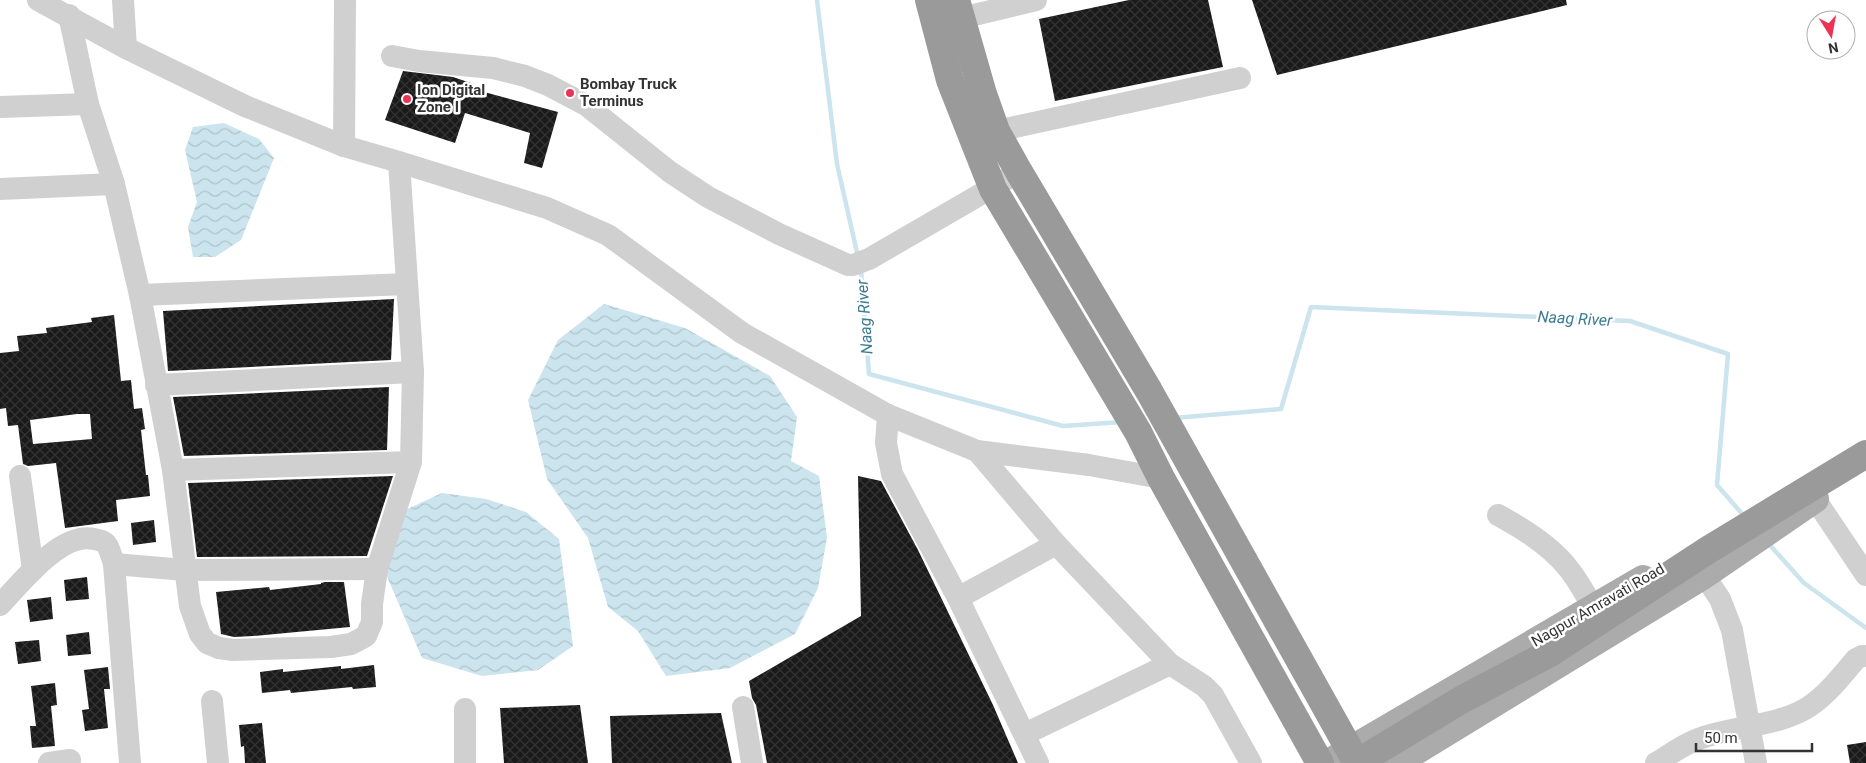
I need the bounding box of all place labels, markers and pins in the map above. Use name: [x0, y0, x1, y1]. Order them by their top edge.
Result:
place label: Bombay Truck Terminus: [580, 75, 678, 110]
place label: Ion Digital Zone I: [417, 81, 485, 116]
marker: Bombay Truck Terminus: [564, 87, 576, 99]
marker: Ion Digital Zone I: [401, 93, 413, 105]

